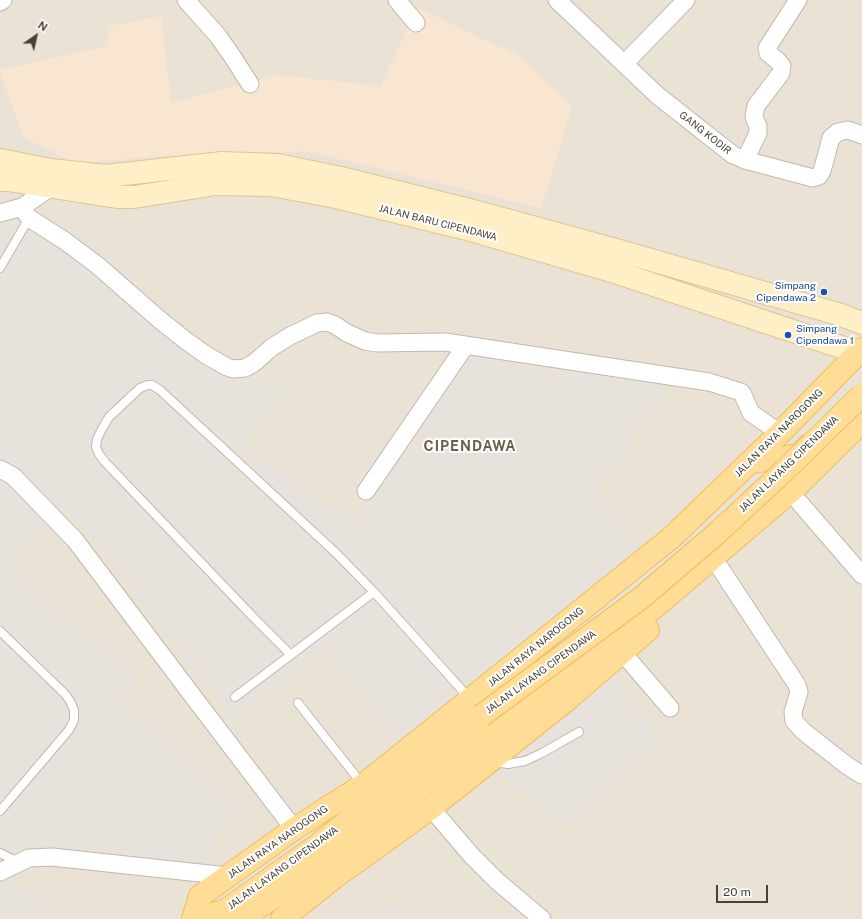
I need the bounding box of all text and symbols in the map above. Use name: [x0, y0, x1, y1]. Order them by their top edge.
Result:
north arrow: [16, 16, 56, 56]
text: N: [36, 19, 50, 33]
street label: GANG KODIR: [677, 109, 733, 157]
street label: JALAN BARU CIPENDAWA: [378, 202, 498, 244]
place label: Simpang Cipendawa 2: [756, 280, 816, 304]
marker: Simpang Cipendawa 2: [819, 287, 829, 297]
place label: Simpang Cipendawa 1: [796, 323, 854, 346]
marker: Simpang Cipendawa 1: [783, 330, 793, 340]
street label: JALAN RAYA NAROGONG: [732, 386, 826, 480]
street label: JALAN LAYANG CIPENDAWA: [737, 413, 841, 515]
district label: CIPENDAWA: [424, 439, 516, 455]
street label: JALAN RAYA NAROGONG: [486, 605, 586, 689]
street label: JALAN LAYANG CIPENDAWA: [483, 628, 599, 716]
street label: JALAN RAYA NAROGONG: [226, 803, 330, 881]
street label: JALAN LAYANG CIPENDAWA: [225, 824, 341, 912]
scale bar: [718, 877, 770, 903]
text: 20 m: [723, 885, 751, 899]

